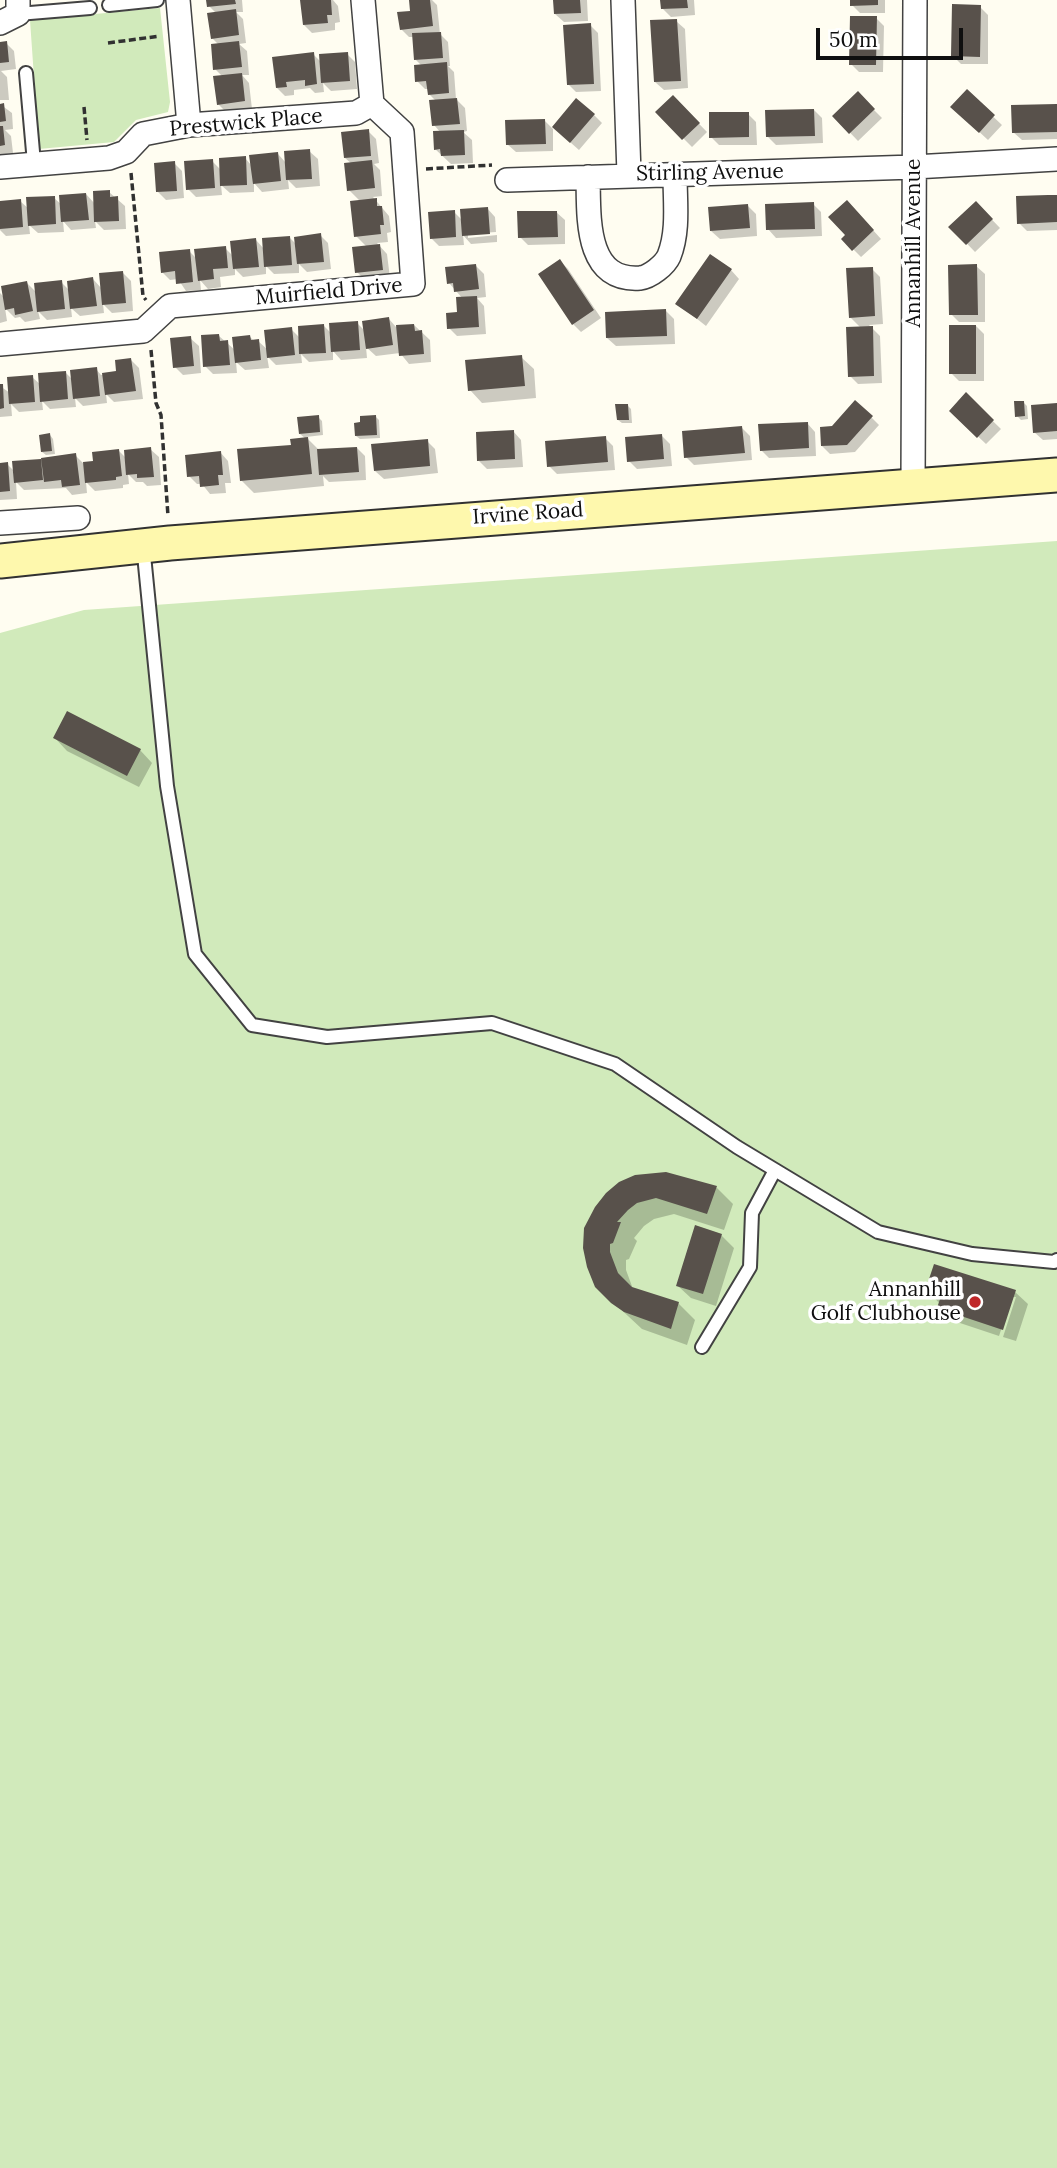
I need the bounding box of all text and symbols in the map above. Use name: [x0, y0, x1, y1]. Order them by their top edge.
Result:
scale bar: [819, 14, 966, 58]
text: 50 m: [829, 26, 878, 53]
street label: Prestwick Place: [168, 104, 324, 142]
street label: Stirling Avenue: [636, 159, 784, 187]
street label: Annanhill Avenue: [901, 159, 927, 327]
street label: Muirfield Drive: [254, 273, 404, 311]
street label: Irvine Road: [472, 498, 584, 530]
place label: Annanhill Golf Clubhouse: [811, 1277, 961, 1327]
marker: Annanhill Golf Clubhouse: [967, 1294, 983, 1310]

